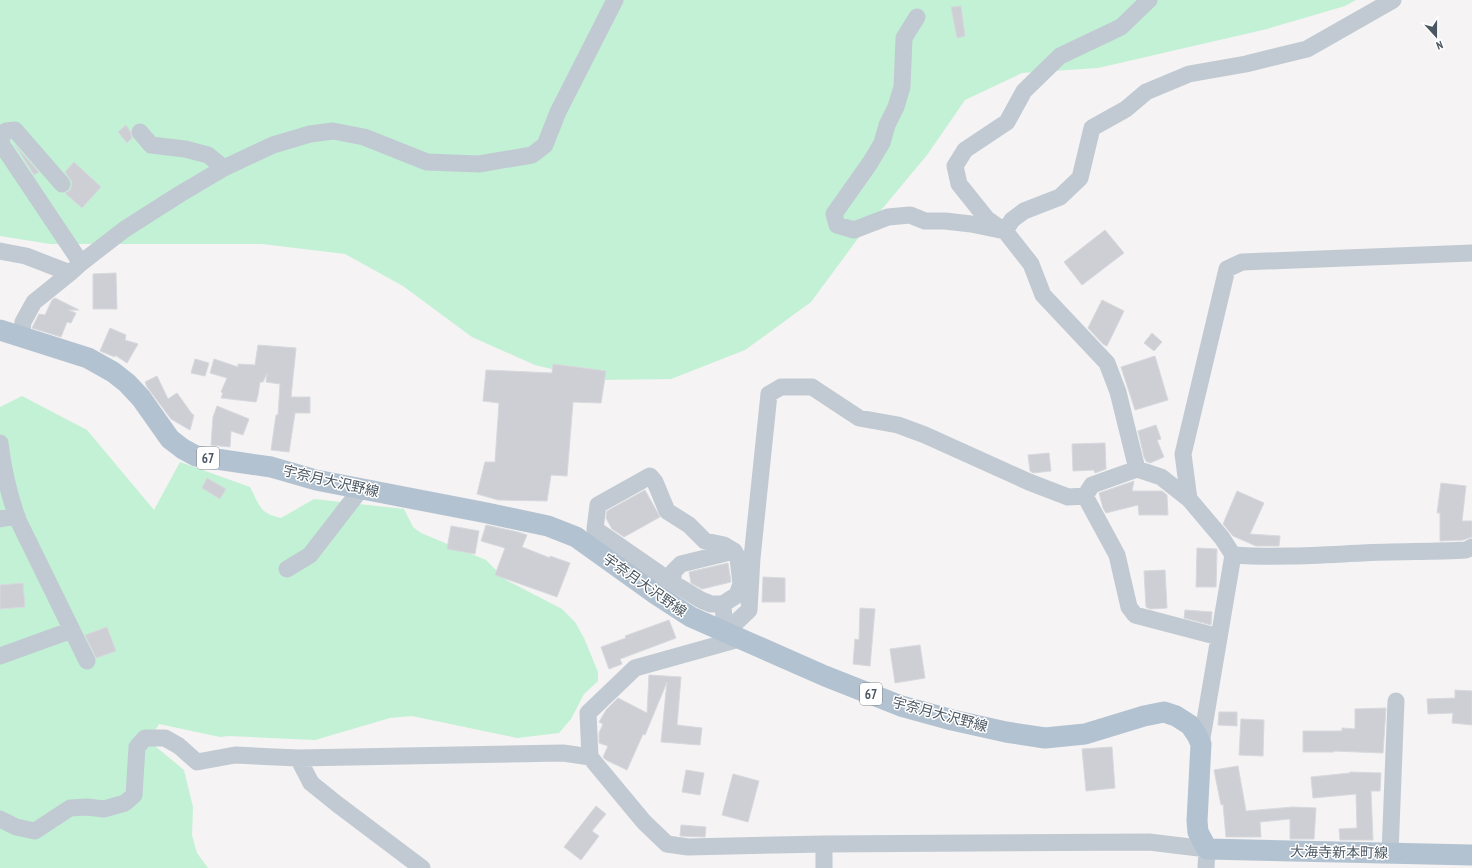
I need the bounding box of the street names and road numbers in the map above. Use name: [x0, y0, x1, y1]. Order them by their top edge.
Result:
road number: 67: [197, 447, 219, 469]
street label: 宇奈月大沢野線: [281, 461, 381, 501]
street label: 宇奈月大沢野線: [600, 550, 690, 620]
road number: 67: [860, 683, 882, 705]
street label: 宇奈月大沢野線: [890, 693, 990, 735]
street label: 大海寺新本町線: [1290, 842, 1388, 862]

